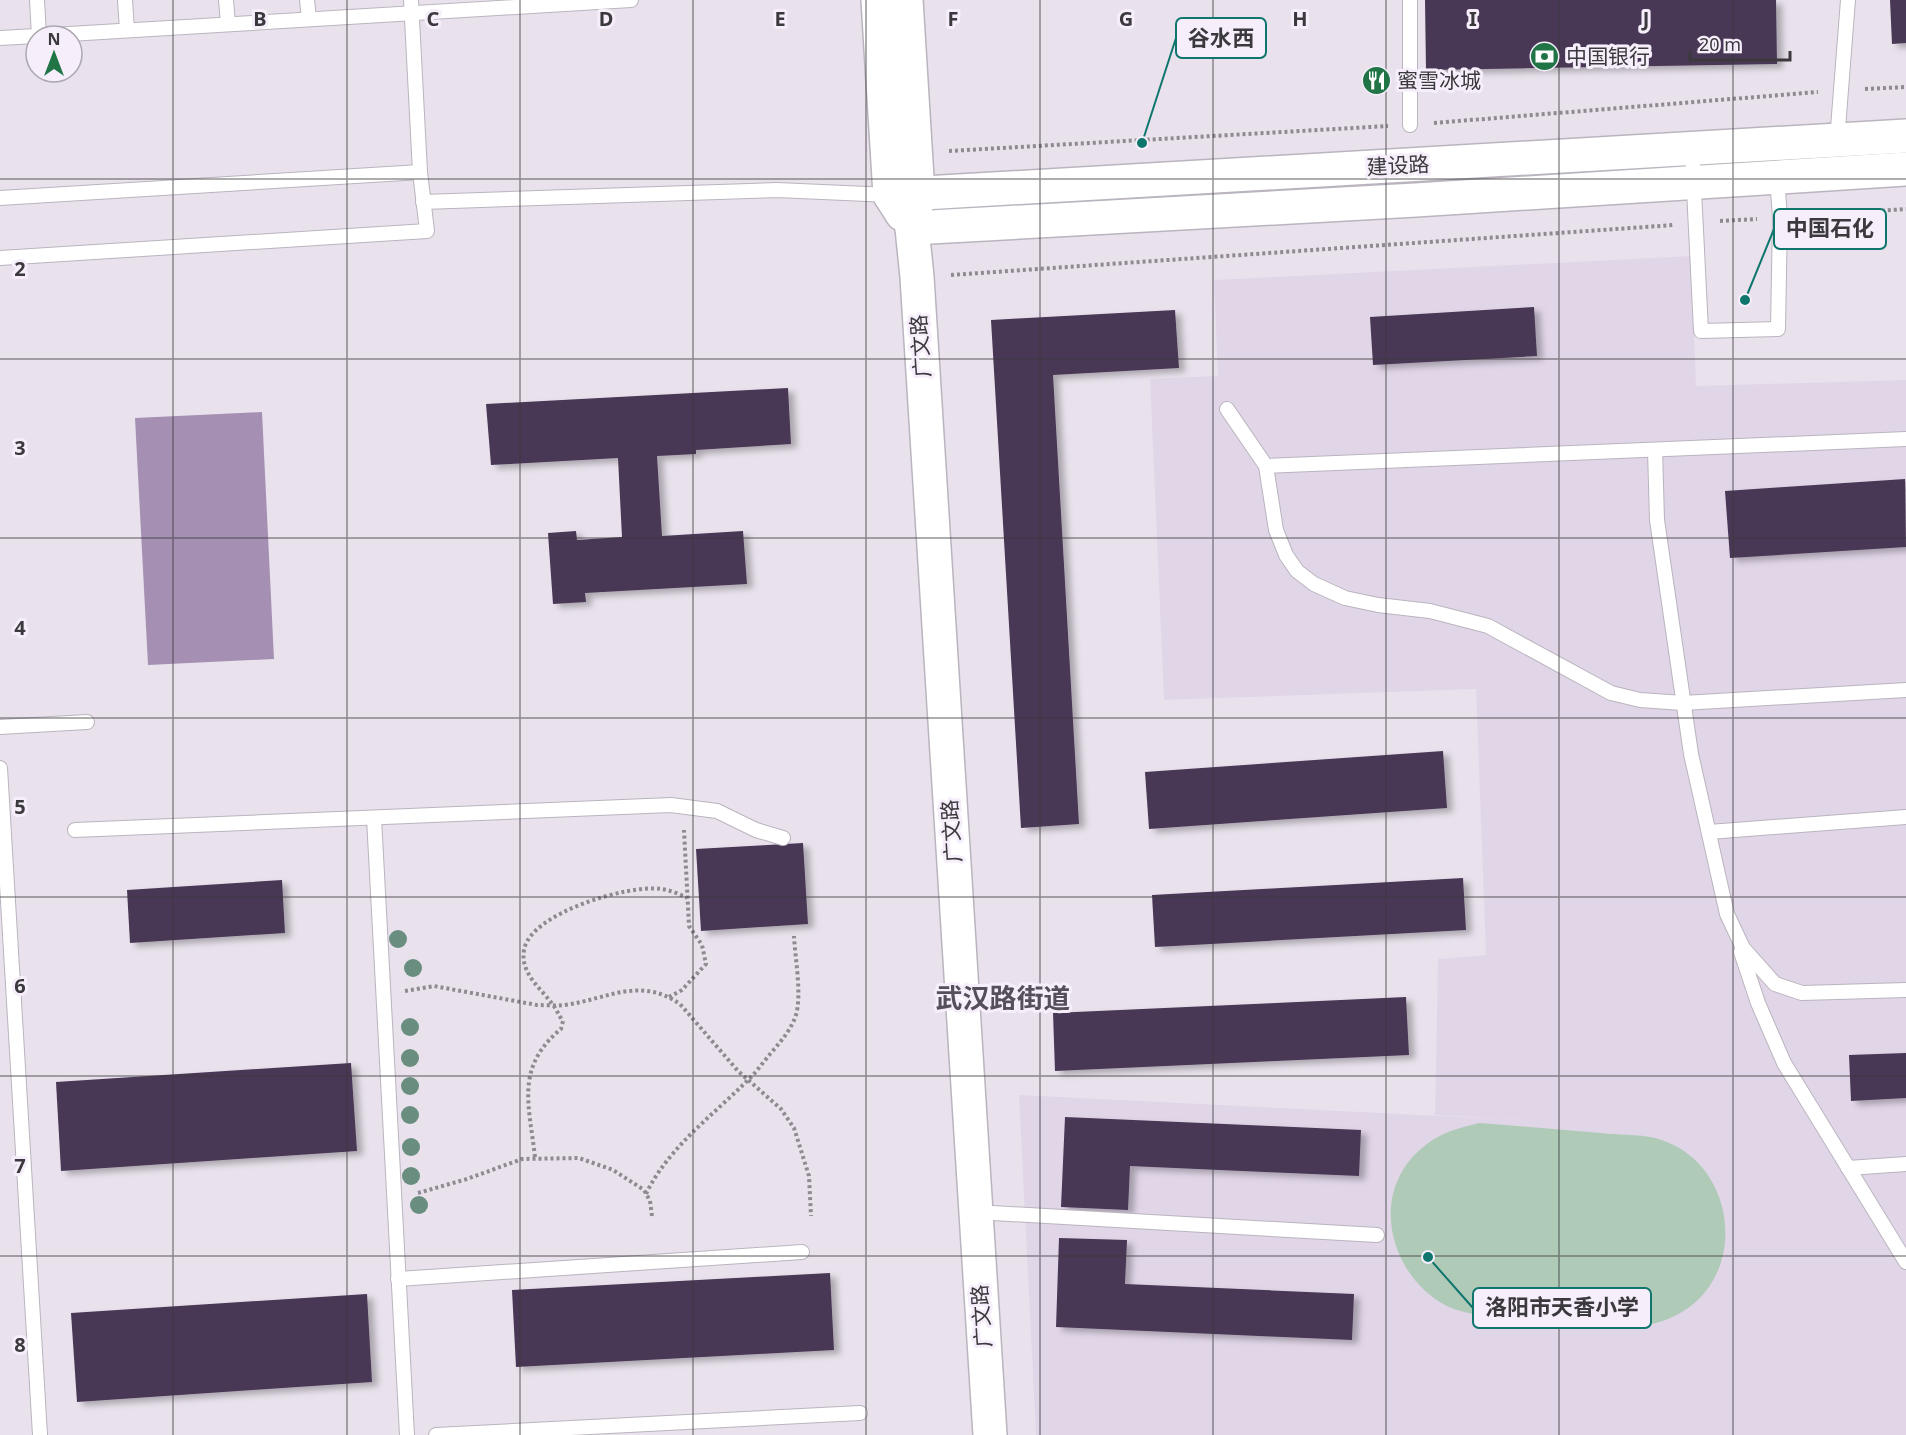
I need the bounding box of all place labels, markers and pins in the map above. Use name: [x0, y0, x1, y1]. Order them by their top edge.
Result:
callout: 谷水西: [1176, 18, 1266, 58]
bank icon: 中国银行: [1529, 41, 1561, 73]
place label: 中国银行: [1566, 42, 1650, 70]
restaurant icon: 蜜雪冰城: [1360, 65, 1392, 97]
place label: 蜜雪冰城: [1397, 66, 1481, 94]
callout: 中国石化: [1774, 209, 1886, 249]
callout: 洛阳市天香小学: [1473, 1288, 1651, 1328]

